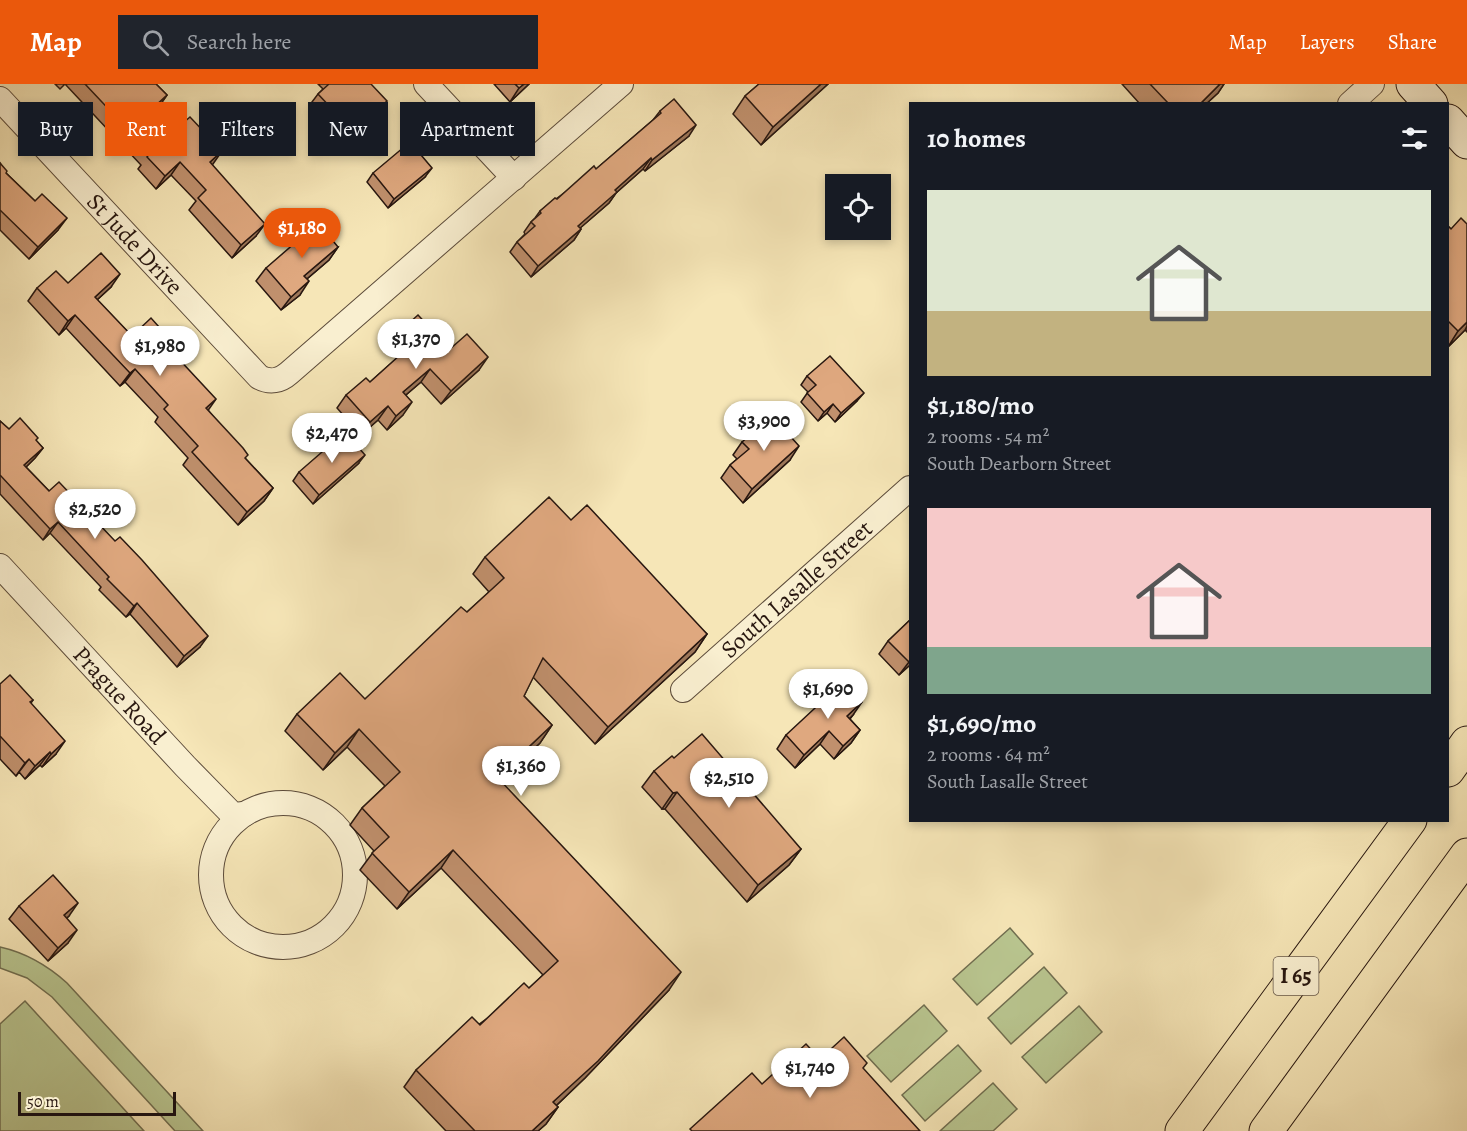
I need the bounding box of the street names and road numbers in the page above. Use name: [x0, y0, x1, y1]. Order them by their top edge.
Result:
street label: St Jude Drive: [80, 186, 190, 302]
street label: South Lasalle Street: [714, 513, 879, 665]
street label: Prague Road: [66, 639, 173, 752]
road number: I 65: [1274, 957, 1318, 995]

